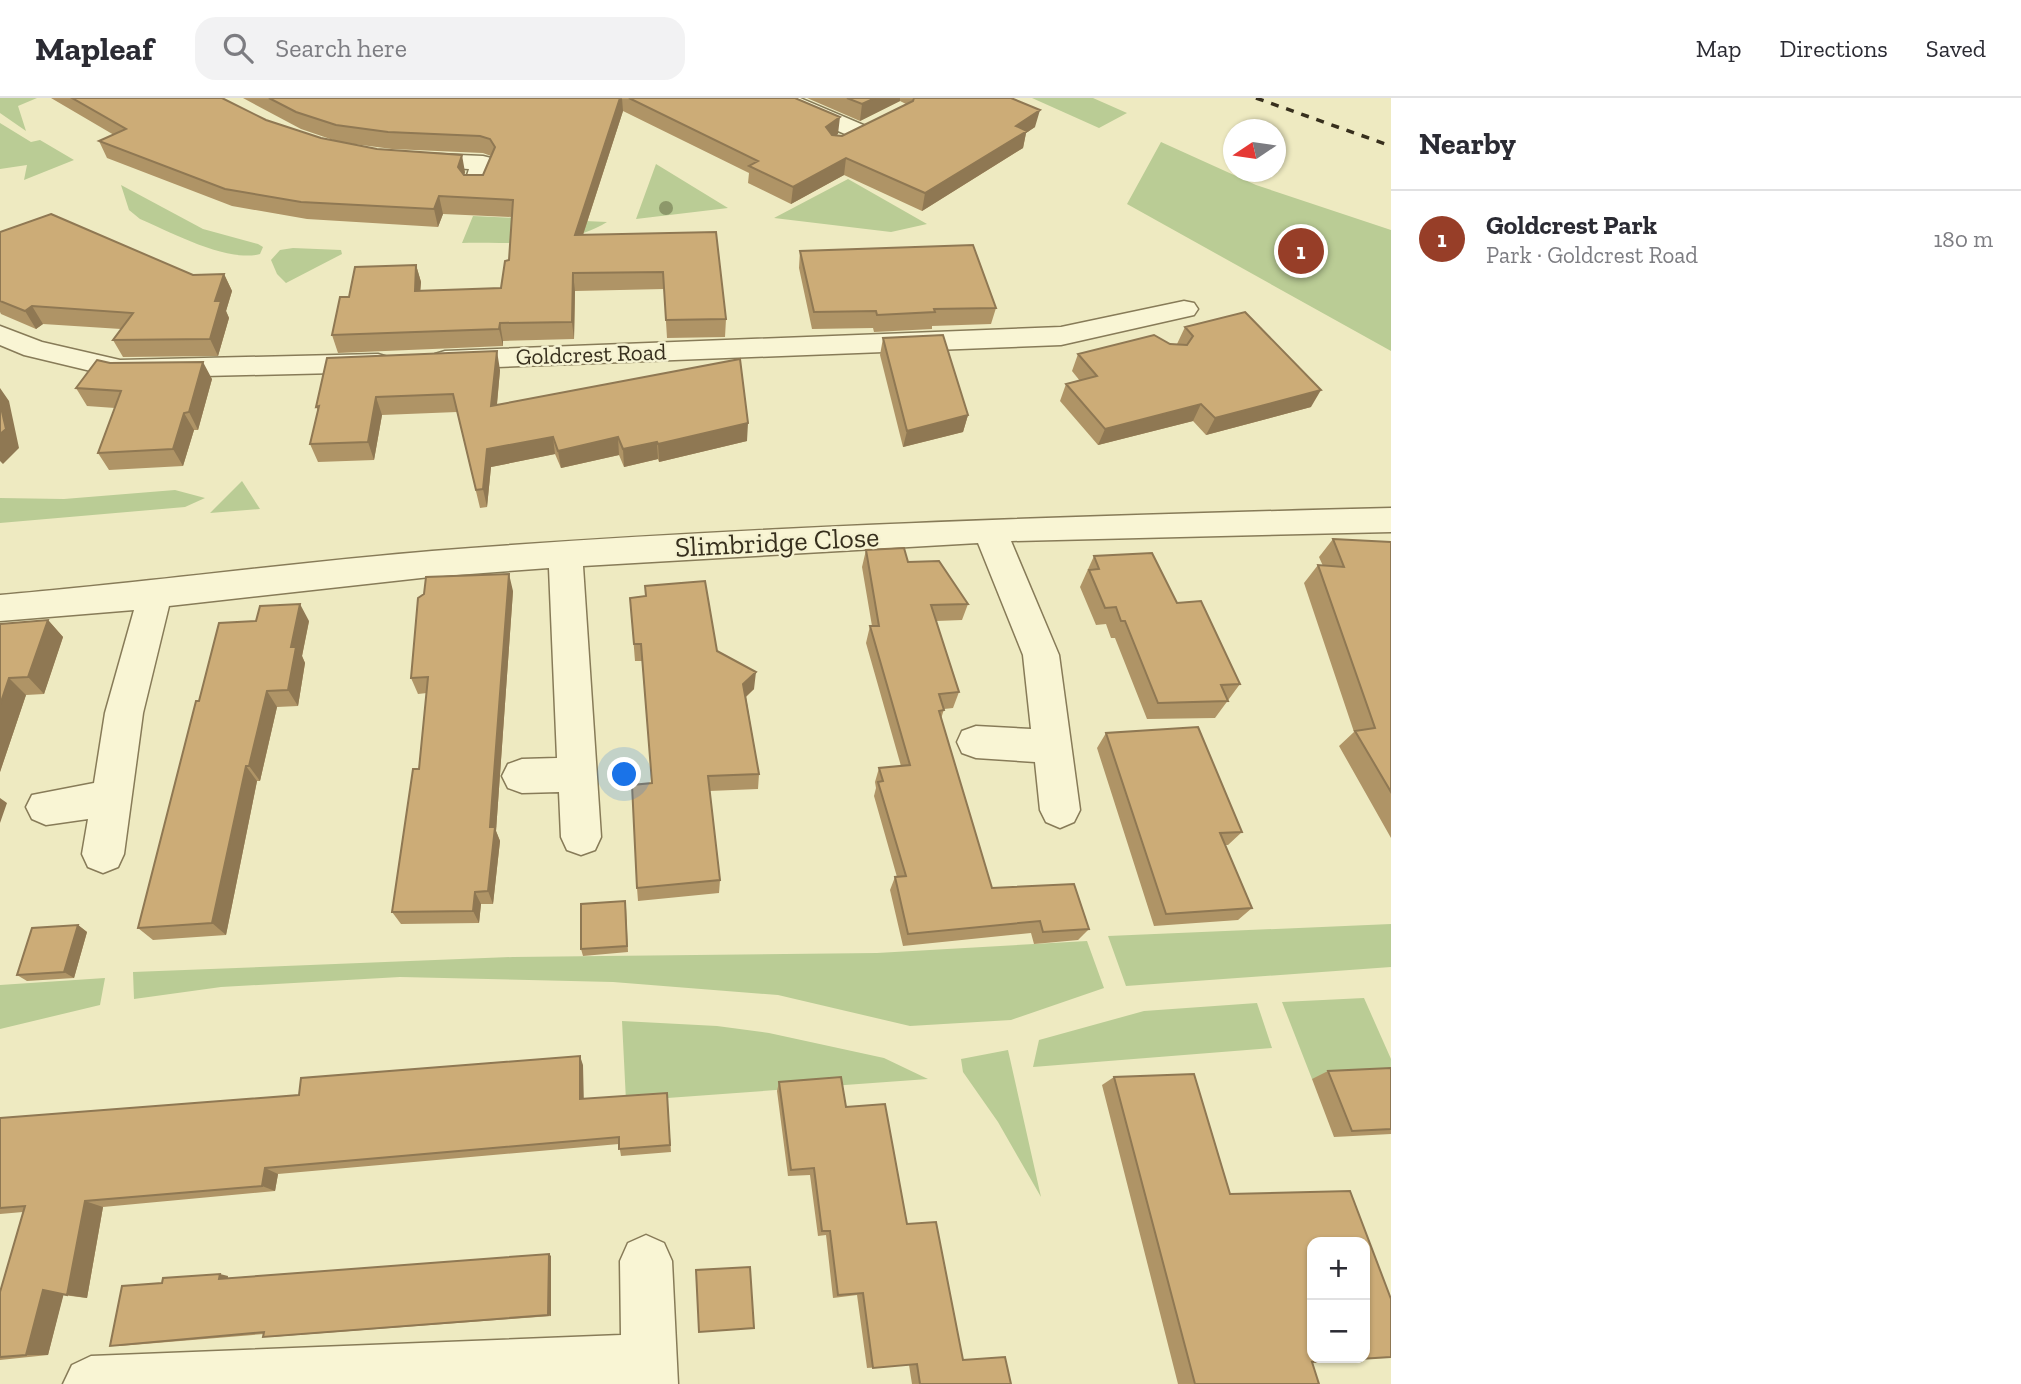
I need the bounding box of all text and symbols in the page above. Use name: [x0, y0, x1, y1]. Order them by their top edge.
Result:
search box: [195, 17, 685, 80]
text: Mapleaf: [35, 29, 153, 68]
icon: search: [219, 29, 257, 67]
text: Search here: [275, 32, 407, 64]
text: Map: [1696, 34, 1742, 63]
text: Directions: [1780, 34, 1888, 63]
text: Saved: [1926, 34, 1986, 63]
north arrow: [1223, 119, 1286, 182]
text: Nearby: [1419, 126, 1516, 162]
text: Goldcrest Park: [1486, 209, 1657, 241]
pin: 1: [1278, 225, 1324, 277]
text: 1: [1437, 225, 1447, 253]
text: 180 m: [1933, 225, 1993, 253]
text: Park · Goldcrest Road: [1486, 241, 1698, 269]
street label: Goldcrest Road: [515, 337, 667, 371]
street label: Slimbridge Close: [674, 520, 880, 564]
your location: [607, 757, 641, 791]
map controls: [1307, 1237, 1370, 1363]
button: +: [1307, 1237, 1370, 1300]
button: −: [1307, 1300, 1370, 1363]

